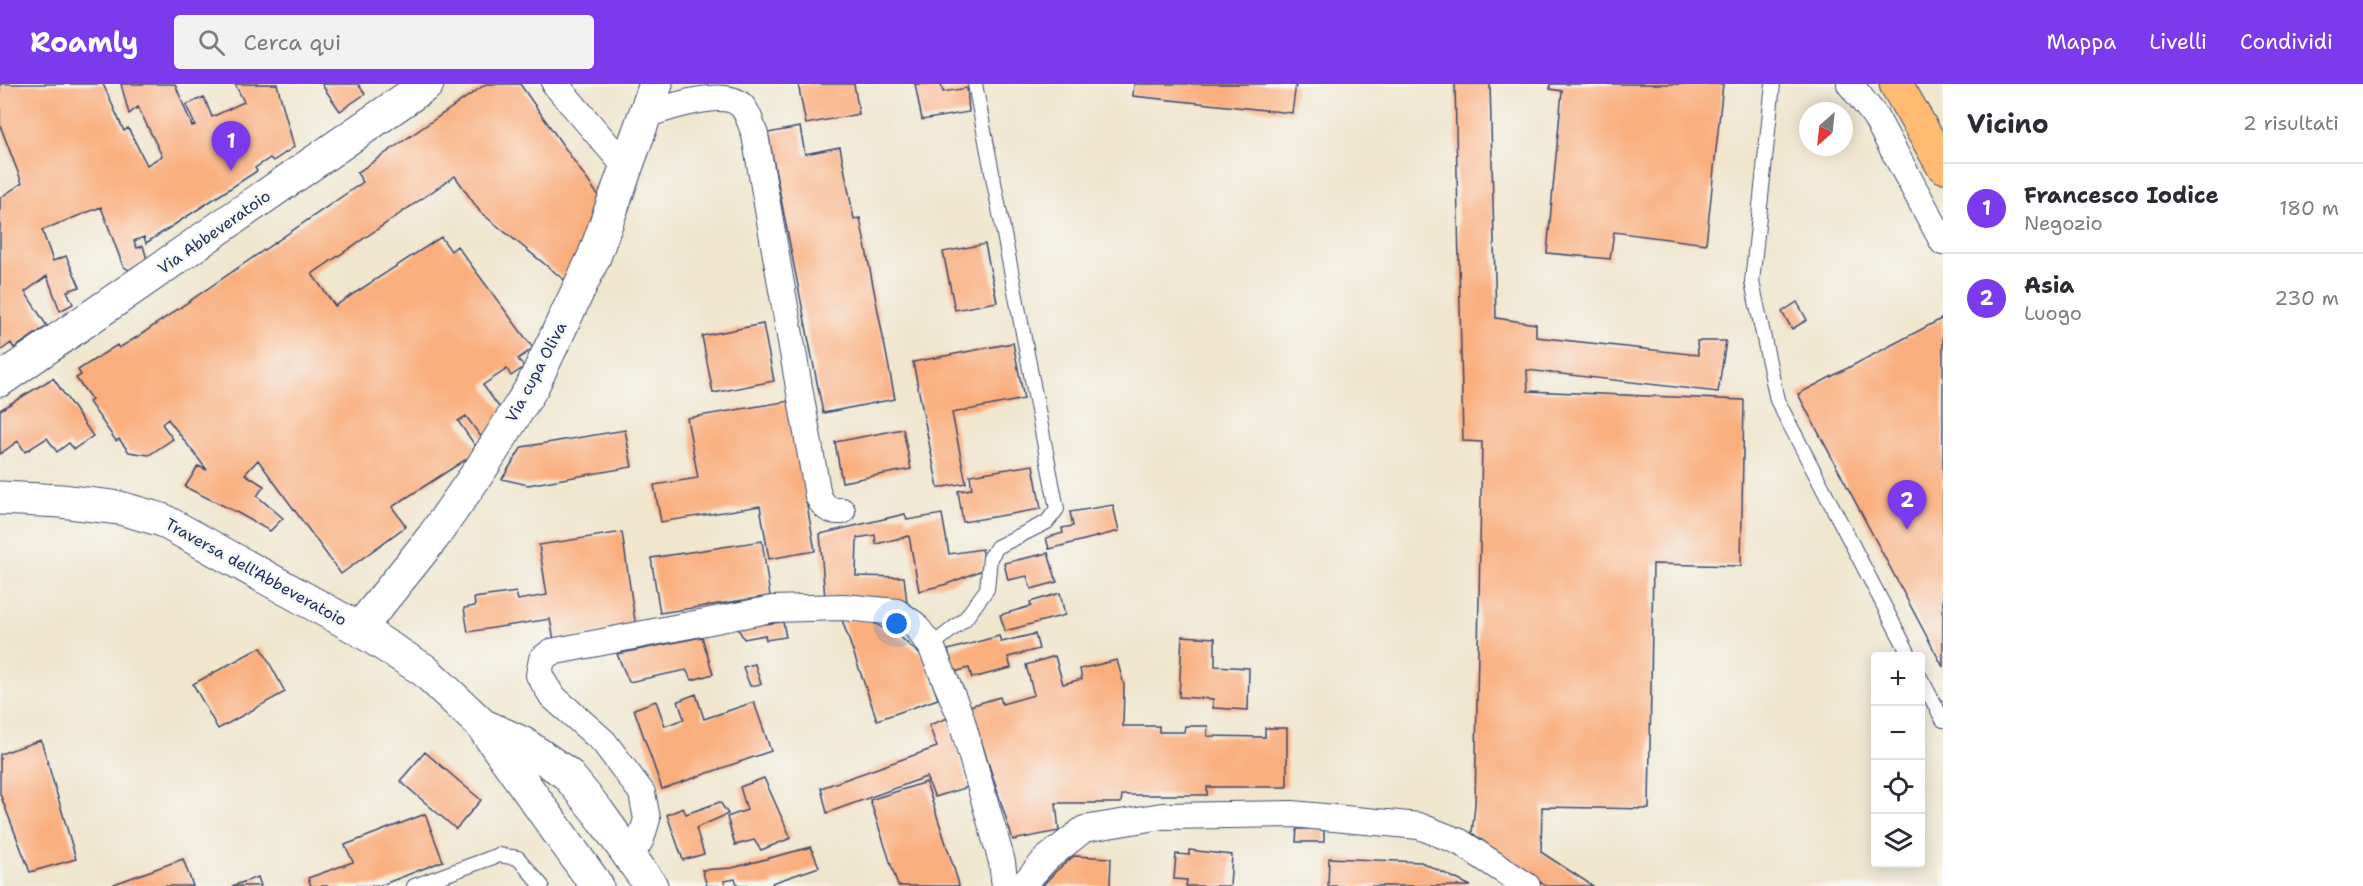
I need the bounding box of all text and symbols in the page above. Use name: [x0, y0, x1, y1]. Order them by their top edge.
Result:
search box: [174, 15, 594, 69]
text: Roamly: [30, 23, 138, 61]
icon: search: [195, 26, 228, 59]
text: Cerca qui: [243, 28, 341, 57]
text: Mappa: [2046, 28, 2116, 56]
text: Livelli: [2149, 28, 2207, 56]
text: Condividi: [2240, 28, 2333, 56]
north arrow: [1799, 102, 1853, 156]
text: Vicino: [1967, 106, 2049, 141]
text: 2 risultati: [2243, 110, 2339, 136]
pin: 1: [212, 122, 250, 171]
text: Francesco Iodice: [2024, 181, 2219, 210]
street label: Via Abbeveratoio: [154, 185, 274, 279]
text: 1: [1982, 195, 1991, 221]
text: 180 m: [2279, 195, 2339, 221]
text: Negozio: [2024, 210, 2103, 236]
text: Asia: [2024, 271, 2074, 300]
text: 2: [1980, 285, 1994, 311]
text: 230 m: [2274, 285, 2339, 311]
text: Luogo: [2024, 300, 2082, 326]
street label: Via cupa Oliva: [501, 318, 571, 426]
pin: 2: [1888, 480, 1926, 530]
street label: Traversa dell'Abbeveratoio: [162, 513, 350, 631]
your location: [882, 609, 911, 638]
map controls: [1871, 652, 1925, 868]
button: +: [1871, 652, 1925, 706]
button: −: [1871, 706, 1925, 760]
button: locate: [1871, 760, 1925, 814]
button: layers: [1871, 814, 1925, 868]

